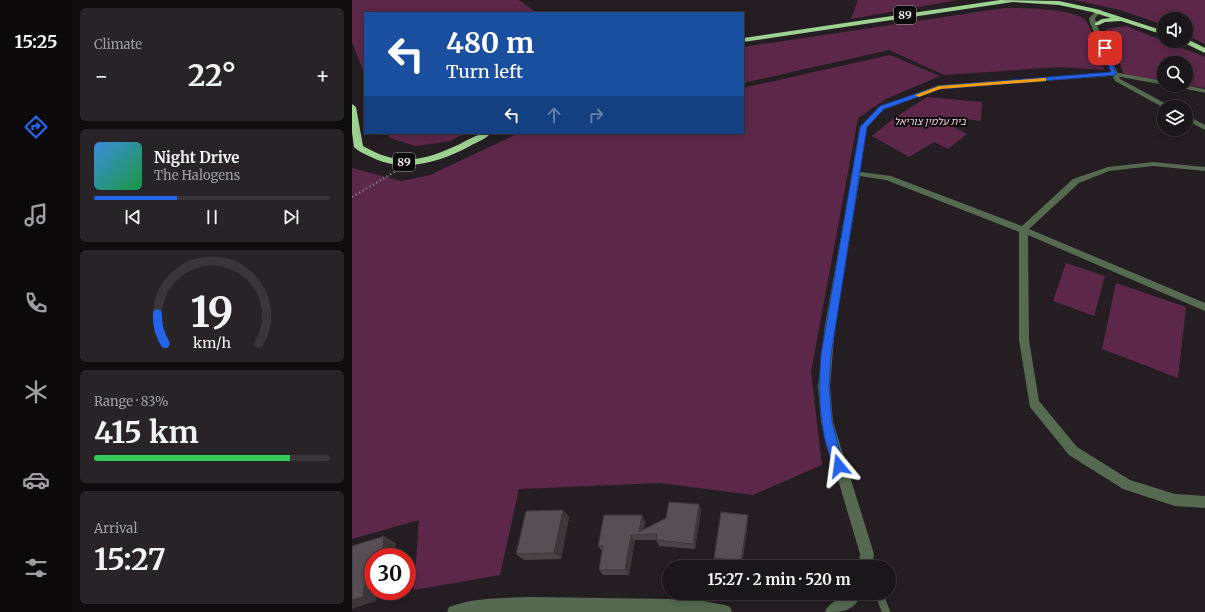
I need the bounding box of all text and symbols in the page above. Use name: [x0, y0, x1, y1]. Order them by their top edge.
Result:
road number: 89: [894, 6, 916, 24]
map controls: [1157, 12, 1193, 136]
button: sound: [1157, 12, 1193, 48]
text: 480 m: [446, 25, 534, 61]
icon: left: [380, 28, 432, 80]
text: 15:25: [15, 30, 57, 53]
pin: [1088, 31, 1122, 65]
text: Climate: [94, 36, 142, 53]
icon: arrive: [1094, 37, 1116, 59]
text: 22°: [188, 56, 236, 94]
button: search: [1157, 56, 1193, 92]
text: Turn left: [446, 60, 523, 83]
text: −: [94, 62, 109, 90]
text: +: [315, 62, 330, 90]
button: layers: [1157, 100, 1193, 136]
icon: left: [501, 104, 523, 126]
icon: ahead: [543, 104, 565, 126]
icon: right: [585, 104, 607, 126]
icon: directions: [22, 113, 50, 141]
park label: בית עלמין צוריאל: [894, 115, 966, 128]
text: Night Drive: [154, 148, 239, 167]
road number: 89: [393, 153, 415, 171]
text: The Halogens: [154, 167, 240, 184]
icon: music: [22, 201, 50, 229]
icon: previous: [122, 206, 144, 228]
icon: pause: [201, 206, 223, 228]
icon: next: [280, 206, 302, 228]
text: 19: [191, 286, 233, 338]
icon: phone: [22, 289, 50, 317]
text: km/h: [193, 334, 231, 352]
icon: climate: [22, 378, 50, 406]
text: Range · 83%: [94, 393, 168, 410]
text: 415 km: [94, 413, 199, 451]
position arrow: [818, 445, 860, 487]
icon: car: [22, 466, 50, 494]
text: Arrival: [94, 520, 137, 537]
text: 15:27: [94, 540, 166, 578]
speed limit sign: 30: [364, 548, 416, 600]
icon: filters: [22, 554, 50, 582]
text: 15:27 · 2 min · 520 m: [707, 570, 851, 589]

